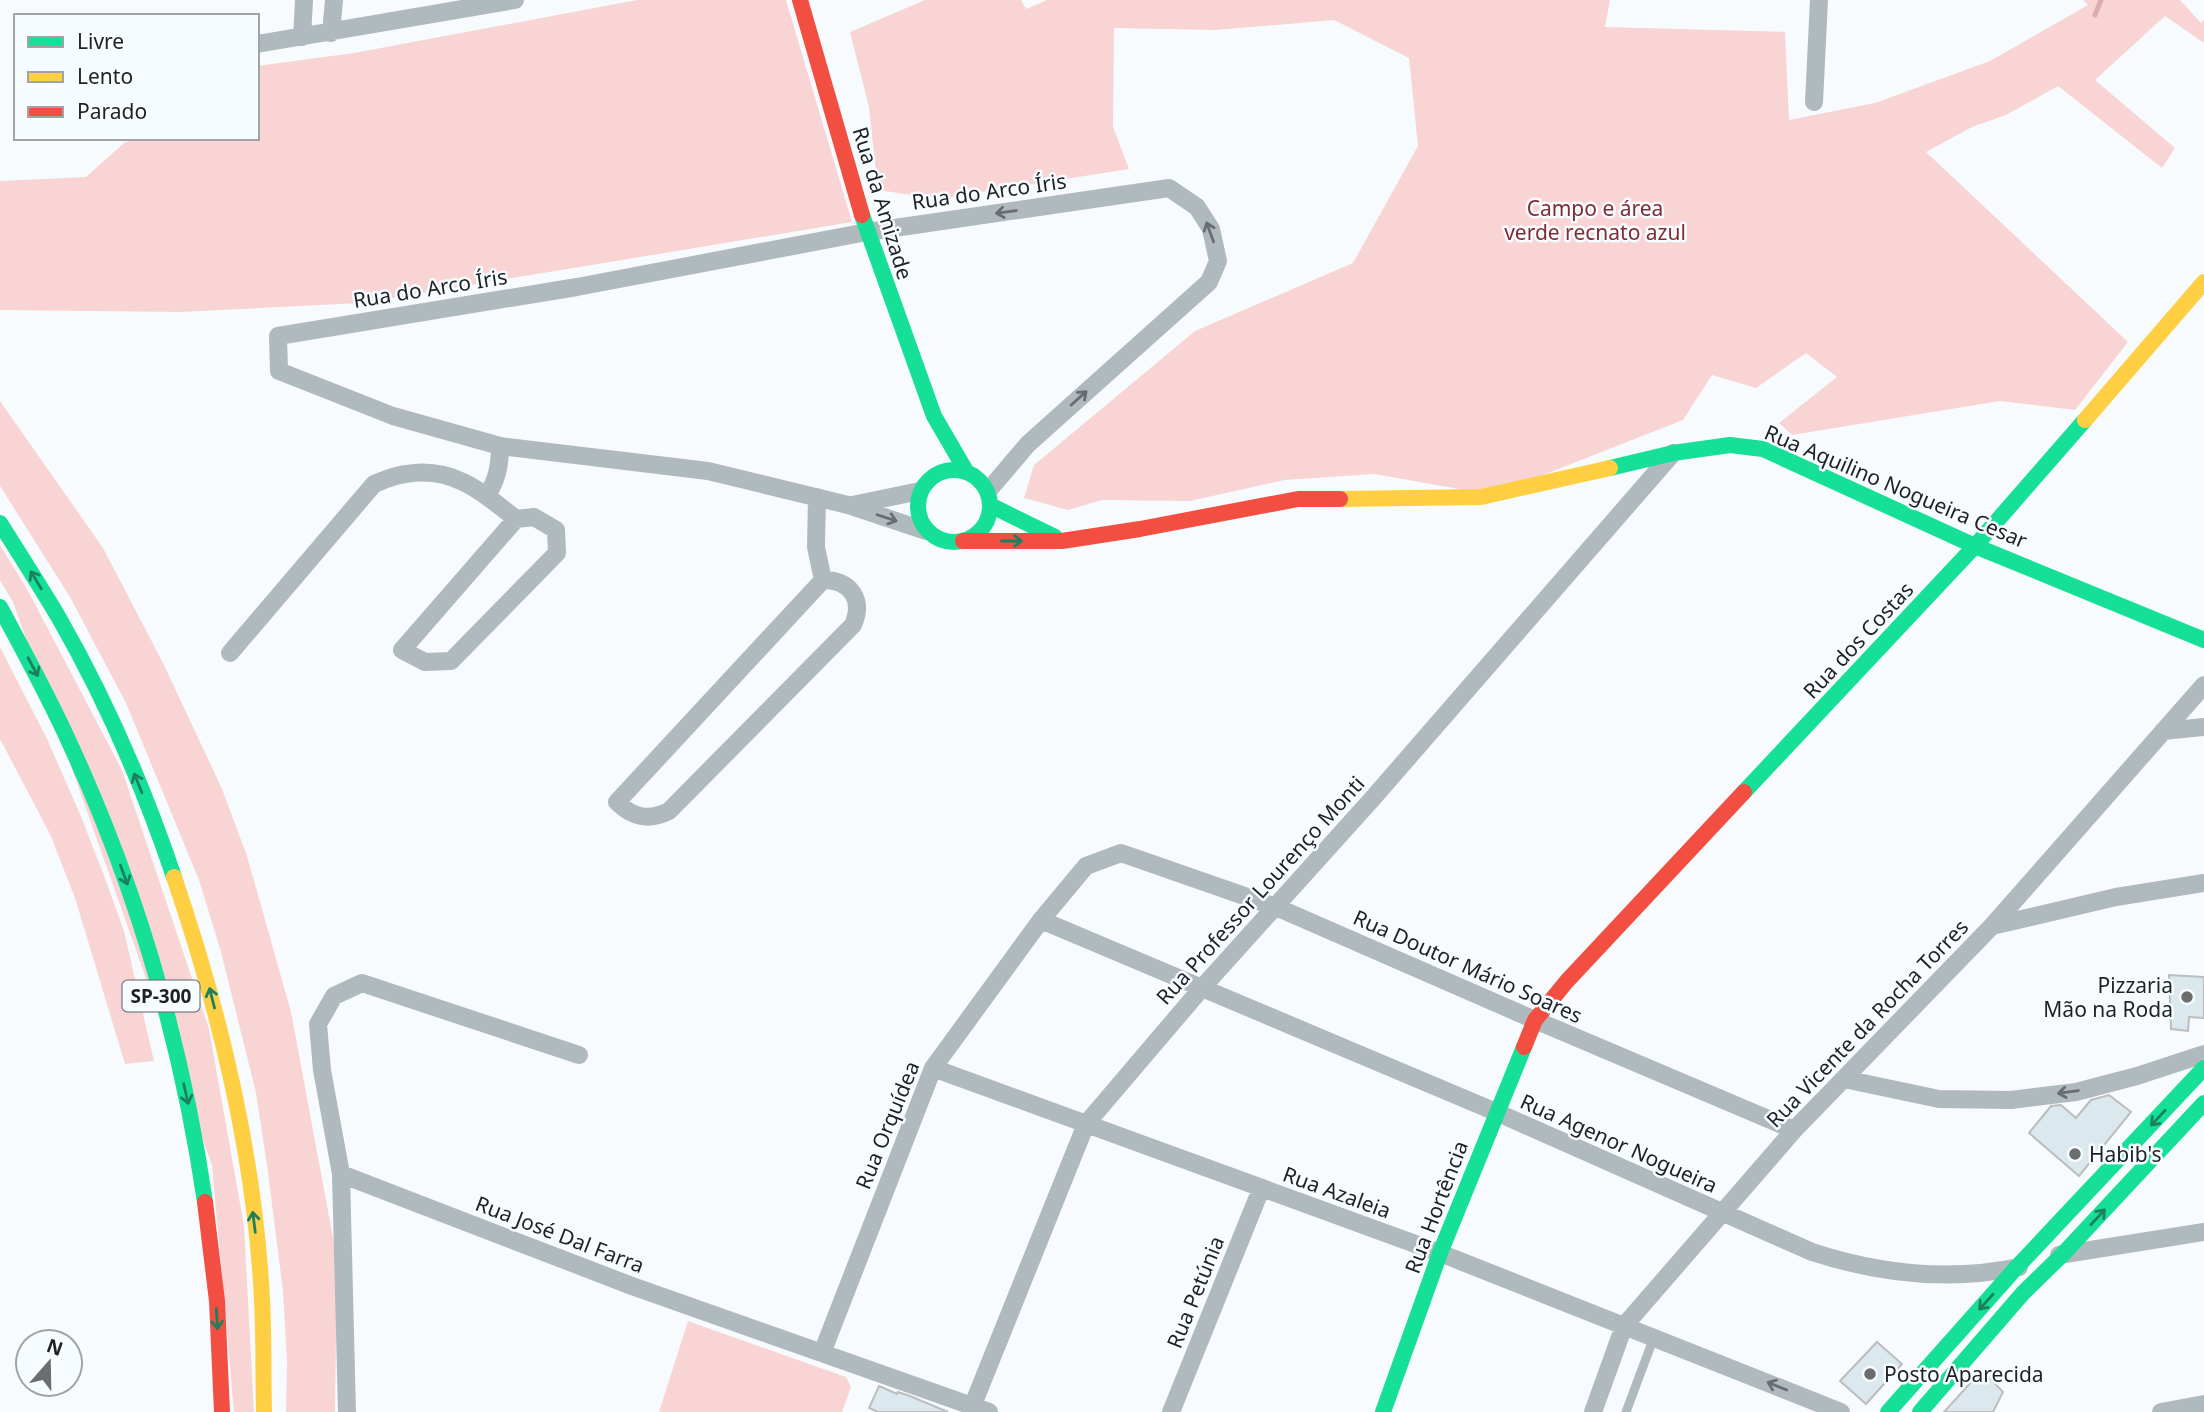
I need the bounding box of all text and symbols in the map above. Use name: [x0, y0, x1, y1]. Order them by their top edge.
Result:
legend: [14, 14, 259, 140]
text: Livre: [77, 27, 124, 55]
text: Lento: [77, 62, 133, 90]
text: Parado: [77, 97, 147, 125]
street label: Rua da Amizade: [846, 123, 920, 283]
street label: Rua do Arco Íris: [910, 166, 1068, 216]
park label: Campo e área verde recnato azul: [1504, 194, 1686, 246]
one-way arrow: [995, 206, 1018, 219]
one-way arrow: [1203, 222, 1215, 243]
street label: Rua do Arco Íris: [351, 262, 509, 314]
one-way arrow: [1070, 390, 1088, 406]
street label: Rua Aquilino Nogueira Cesar: [1760, 418, 2032, 554]
one-way arrow: [876, 513, 898, 526]
one-way arrow: [1000, 534, 1023, 548]
one-way arrow: [28, 571, 42, 591]
street label: Rua dos Costas: [1797, 576, 1919, 704]
one-way arrow: [27, 656, 40, 677]
street label: Rua Professor Lourenço Monti: [1150, 770, 1370, 1010]
one-way arrow: [131, 773, 144, 795]
one-way arrow: [119, 864, 131, 886]
street label: Rua Doutor Mário Soares: [1349, 903, 1587, 1029]
street label: Rua Vicente da Rocha Torres: [1760, 913, 1974, 1133]
place label: Pizzaria Mão na Roda: [2043, 971, 2173, 1023]
road number: SP-300: [122, 980, 200, 1012]
one-way arrow: [205, 987, 218, 1010]
marker: Pizzaria Mão na Roda: [2179, 989, 2195, 1005]
street label: Rua Orquídea: [849, 1057, 925, 1193]
one-way arrow: [179, 1082, 193, 1105]
one-way arrow: [2057, 1086, 2080, 1099]
street label: Rua Agenor Nogueira: [1516, 1087, 1722, 1199]
one-way arrow: [2149, 1109, 2166, 1126]
street label: Rua Hortência: [1398, 1137, 1474, 1277]
place label: Habib's: [2089, 1140, 2162, 1168]
marker: Habib's: [2067, 1146, 2083, 1162]
street label: Rua Azaleia: [1279, 1160, 1395, 1224]
street label: Rua José Dal Farra: [472, 1189, 648, 1279]
one-way arrow: [2089, 1209, 2106, 1226]
one-way arrow: [248, 1211, 261, 1233]
street label: Rua Petúnia: [1160, 1232, 1230, 1352]
one-way arrow: [1978, 1293, 1994, 1311]
one-way arrow: [211, 1307, 224, 1330]
north arrow: [14, 1328, 84, 1398]
text: N: [43, 1332, 67, 1362]
place label: Posto Aparecida: [1884, 1360, 2044, 1388]
marker: Posto Aparecida: [1862, 1366, 1878, 1382]
one-way arrow: [1767, 1379, 1789, 1392]

